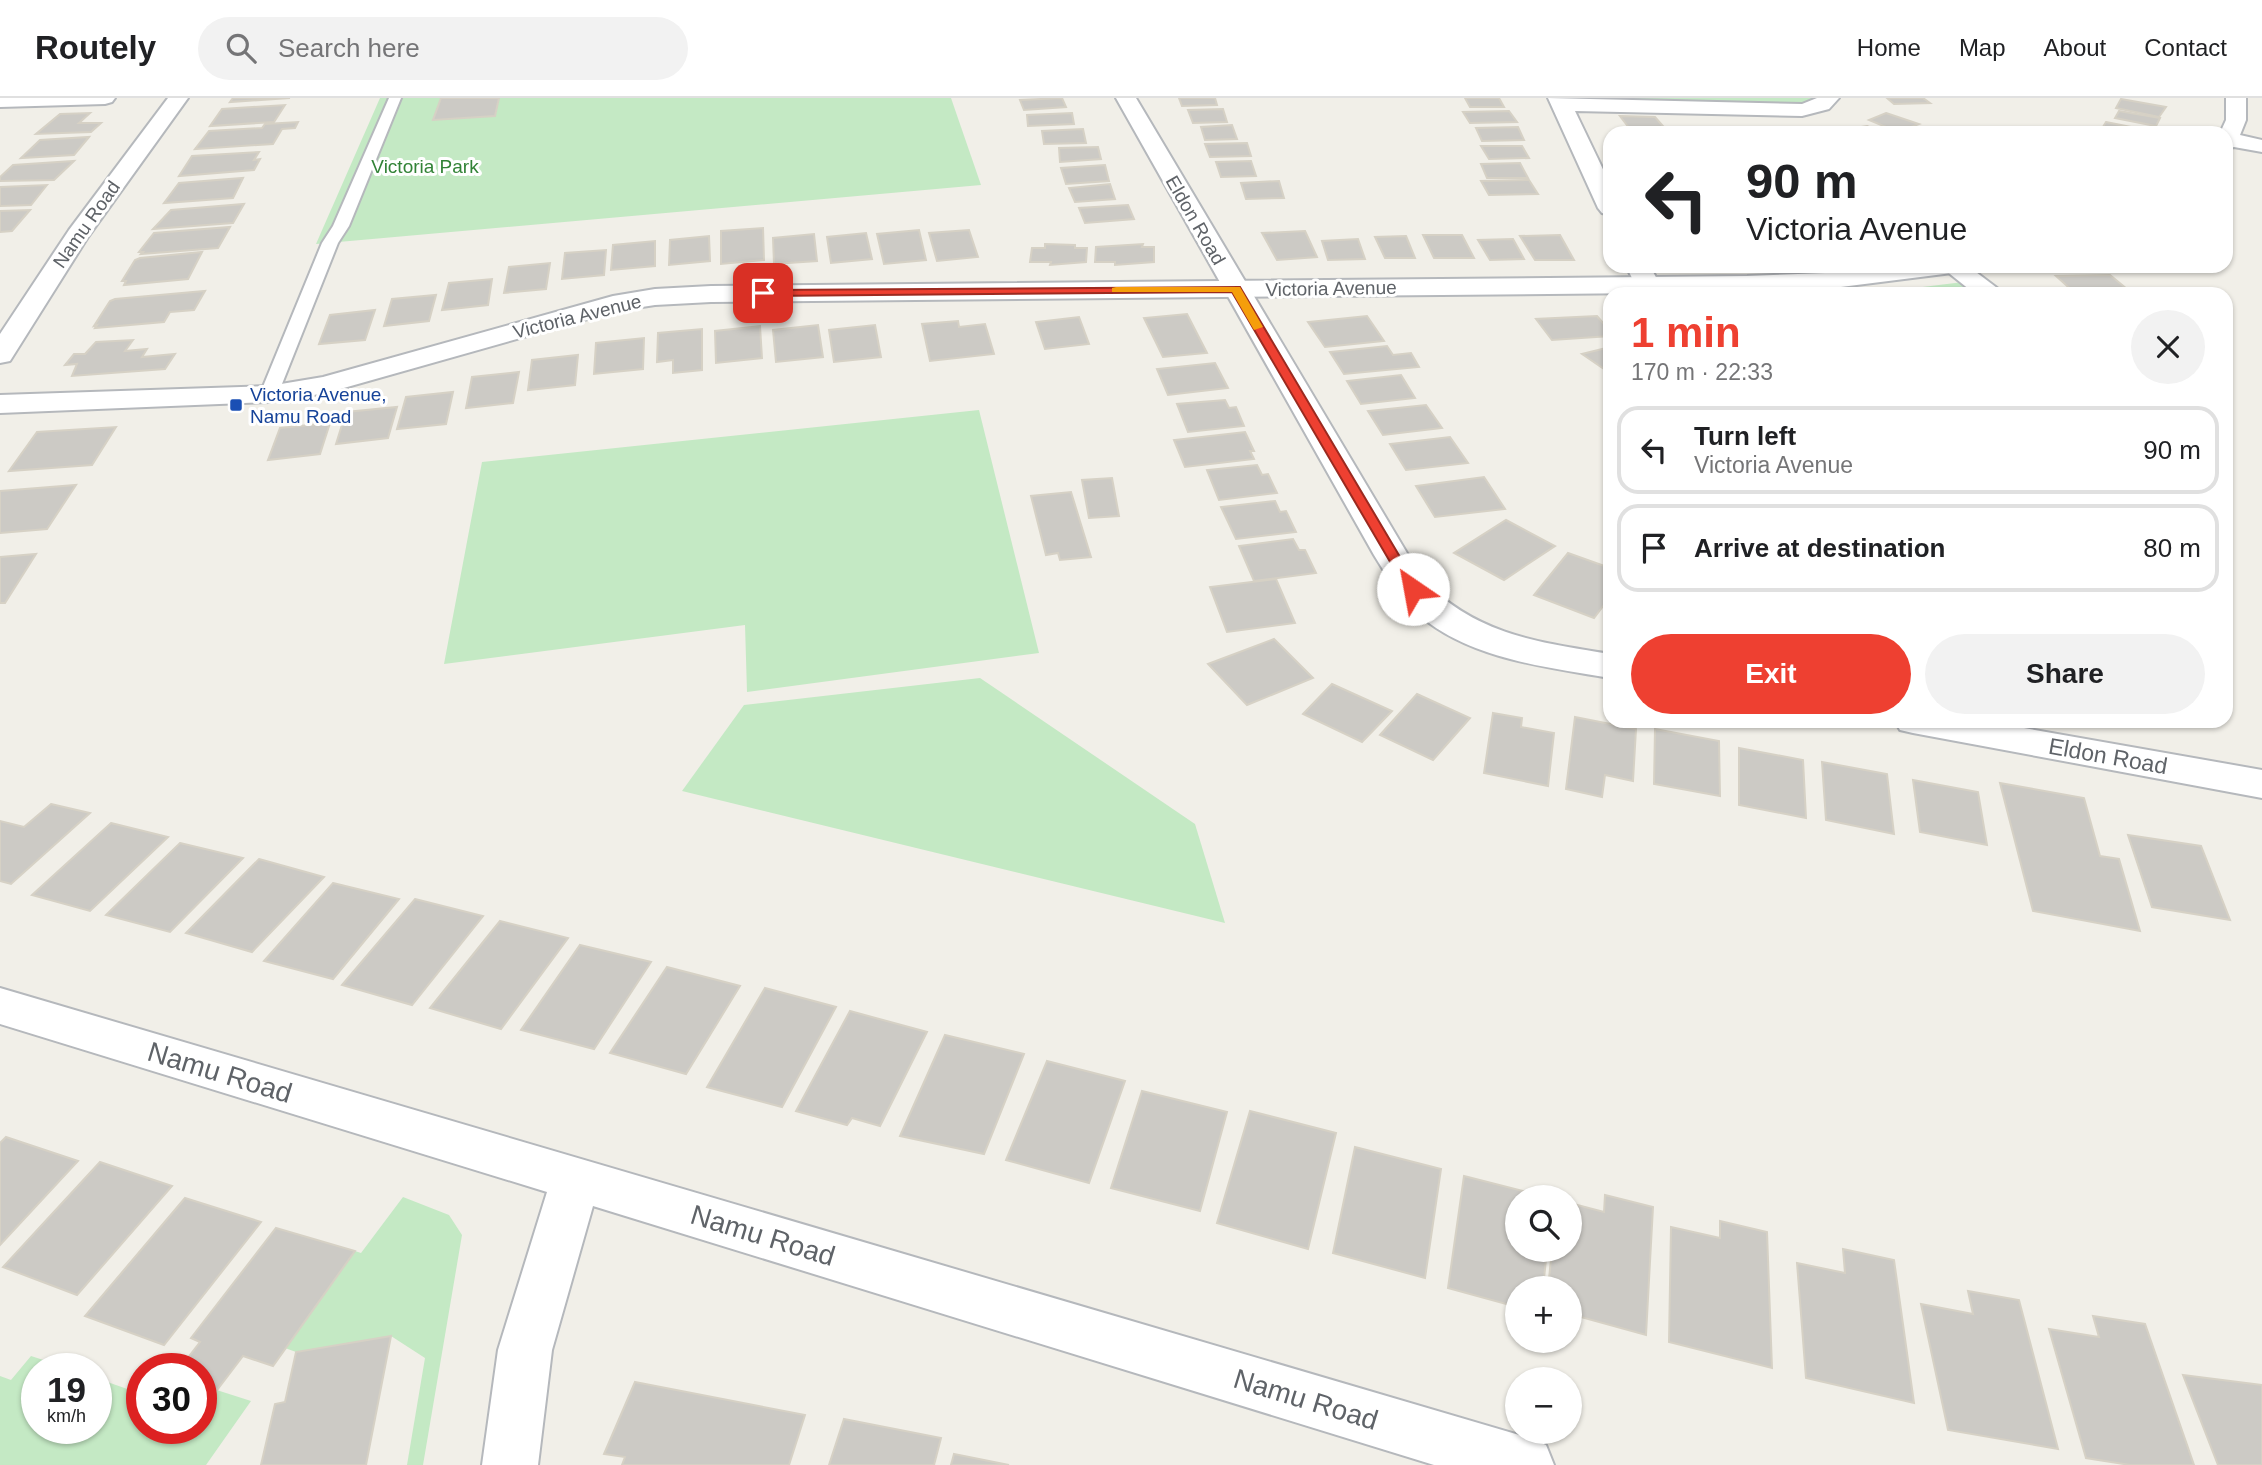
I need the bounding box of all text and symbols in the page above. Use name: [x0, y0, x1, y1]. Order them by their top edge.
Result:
search box: [198, 17, 688, 80]
text: Routely: [35, 29, 156, 66]
icon: search: [222, 29, 260, 67]
text: Search here: [278, 33, 420, 63]
text: Home: [1857, 34, 1921, 61]
text: Map: [1959, 34, 2006, 61]
text: About: [2044, 34, 2106, 61]
text: Contact: [2144, 34, 2227, 61]
icon: left: [1631, 154, 1722, 245]
text: 90 m: [1746, 154, 1858, 208]
park label: Victoria Park: [371, 156, 479, 177]
street label: Eldon Road: [1162, 172, 1229, 268]
street label: Namu Road: [49, 177, 124, 272]
text: Victoria Avenue: [1746, 211, 1967, 247]
pin: [733, 263, 793, 323]
icon: arrive: [744, 274, 782, 312]
street label: Victoria Avenue: [1265, 277, 1397, 300]
street label: Victoria Avenue: [511, 290, 643, 343]
text: 1 min: [1631, 309, 1741, 356]
button: close: [2131, 310, 2205, 384]
text: 170 m · 22:33: [1631, 359, 1773, 385]
place label: Victoria Avenue, Namu Road: [250, 384, 387, 427]
marker: Victoria Avenue, Namu Road: [228, 397, 244, 413]
text: Turn left: [1694, 421, 1796, 451]
icon: left: [1635, 431, 1673, 469]
text: 90 m: [2143, 435, 2201, 465]
text: Victoria Avenue: [1694, 452, 1853, 478]
icon: arrive: [1635, 529, 1673, 567]
text: Arrive at destination: [1694, 533, 1945, 563]
text: 80 m: [2143, 533, 2201, 563]
position arrow: [1376, 552, 1450, 626]
button: Exit: [1631, 634, 1911, 714]
button: Share: [1925, 634, 2205, 714]
street label: Eldon Road: [2047, 733, 2169, 779]
street label: Namu Road: [144, 1036, 296, 1109]
map controls: [1505, 1185, 1582, 1444]
button: search: [1505, 1185, 1582, 1262]
street label: Namu Road: [687, 1199, 839, 1272]
button: +: [1505, 1276, 1582, 1353]
speed limit sign: 30: [126, 1353, 217, 1444]
street label: Namu Road: [1230, 1363, 1382, 1436]
button: −: [1505, 1367, 1582, 1444]
text: 19: [47, 1370, 86, 1409]
text: km/h: [47, 1406, 86, 1426]

